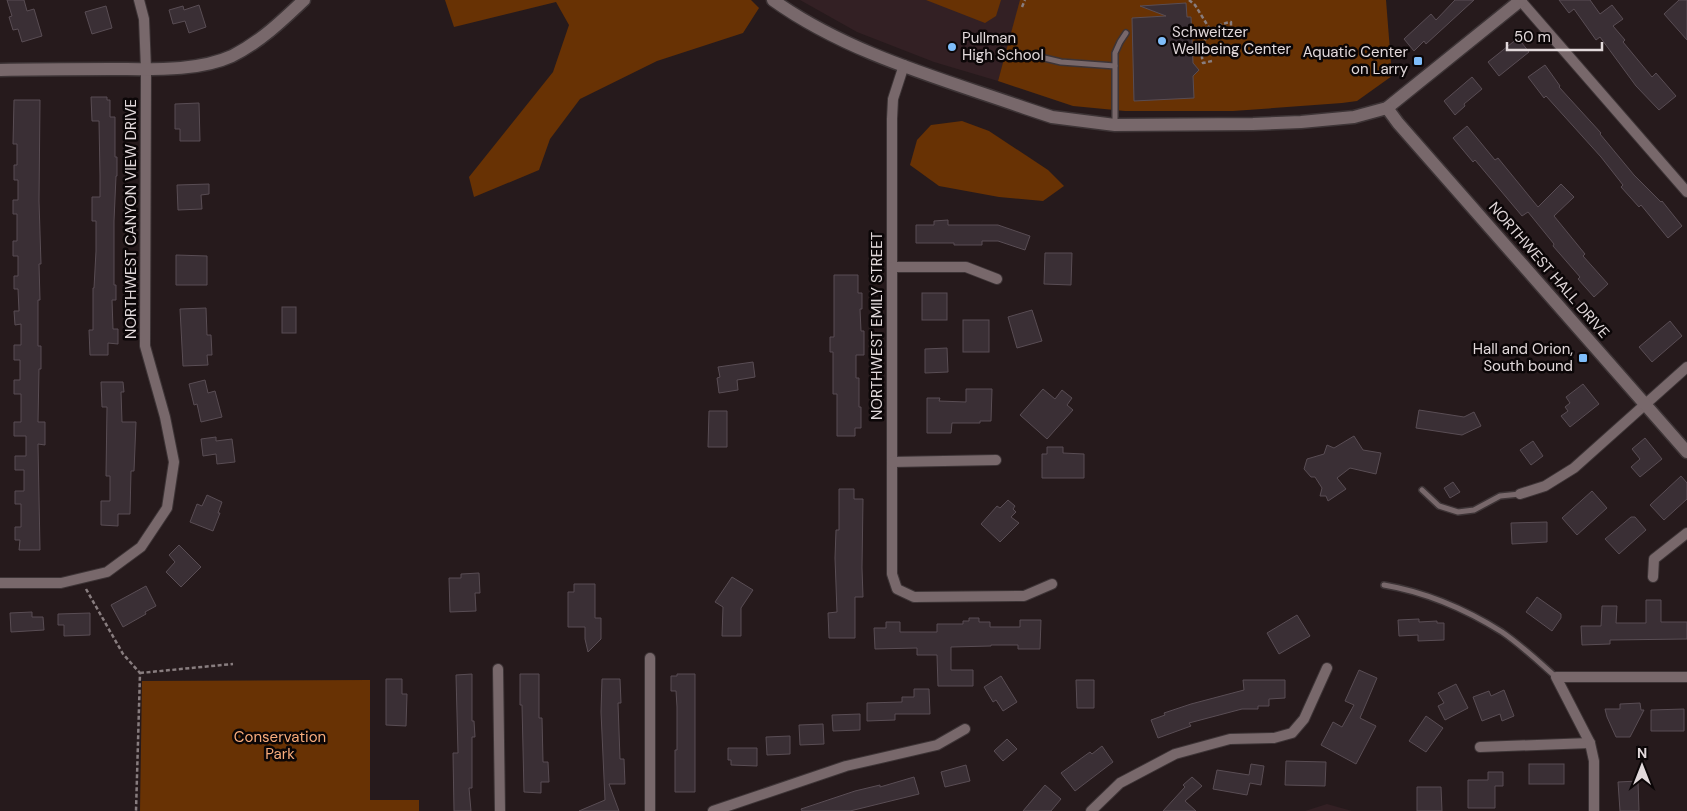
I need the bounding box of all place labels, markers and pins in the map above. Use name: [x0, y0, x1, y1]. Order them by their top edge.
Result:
place label: Schweitzer Wellbeing Center: [1172, 22, 1292, 59]
place label: Pullman High School: [962, 28, 1044, 65]
marker: Schweitzer Wellbeing Center: [1156, 35, 1168, 47]
marker: Pullman High School: [946, 41, 958, 53]
place label: Aquatic Center on Larry: [1303, 42, 1409, 79]
marker: Aquatic Center on Larry: [1412, 55, 1424, 67]
place label: Hall and Orion, South bound: [1473, 339, 1573, 376]
marker: Hall and Orion, South bound: [1577, 352, 1589, 364]

